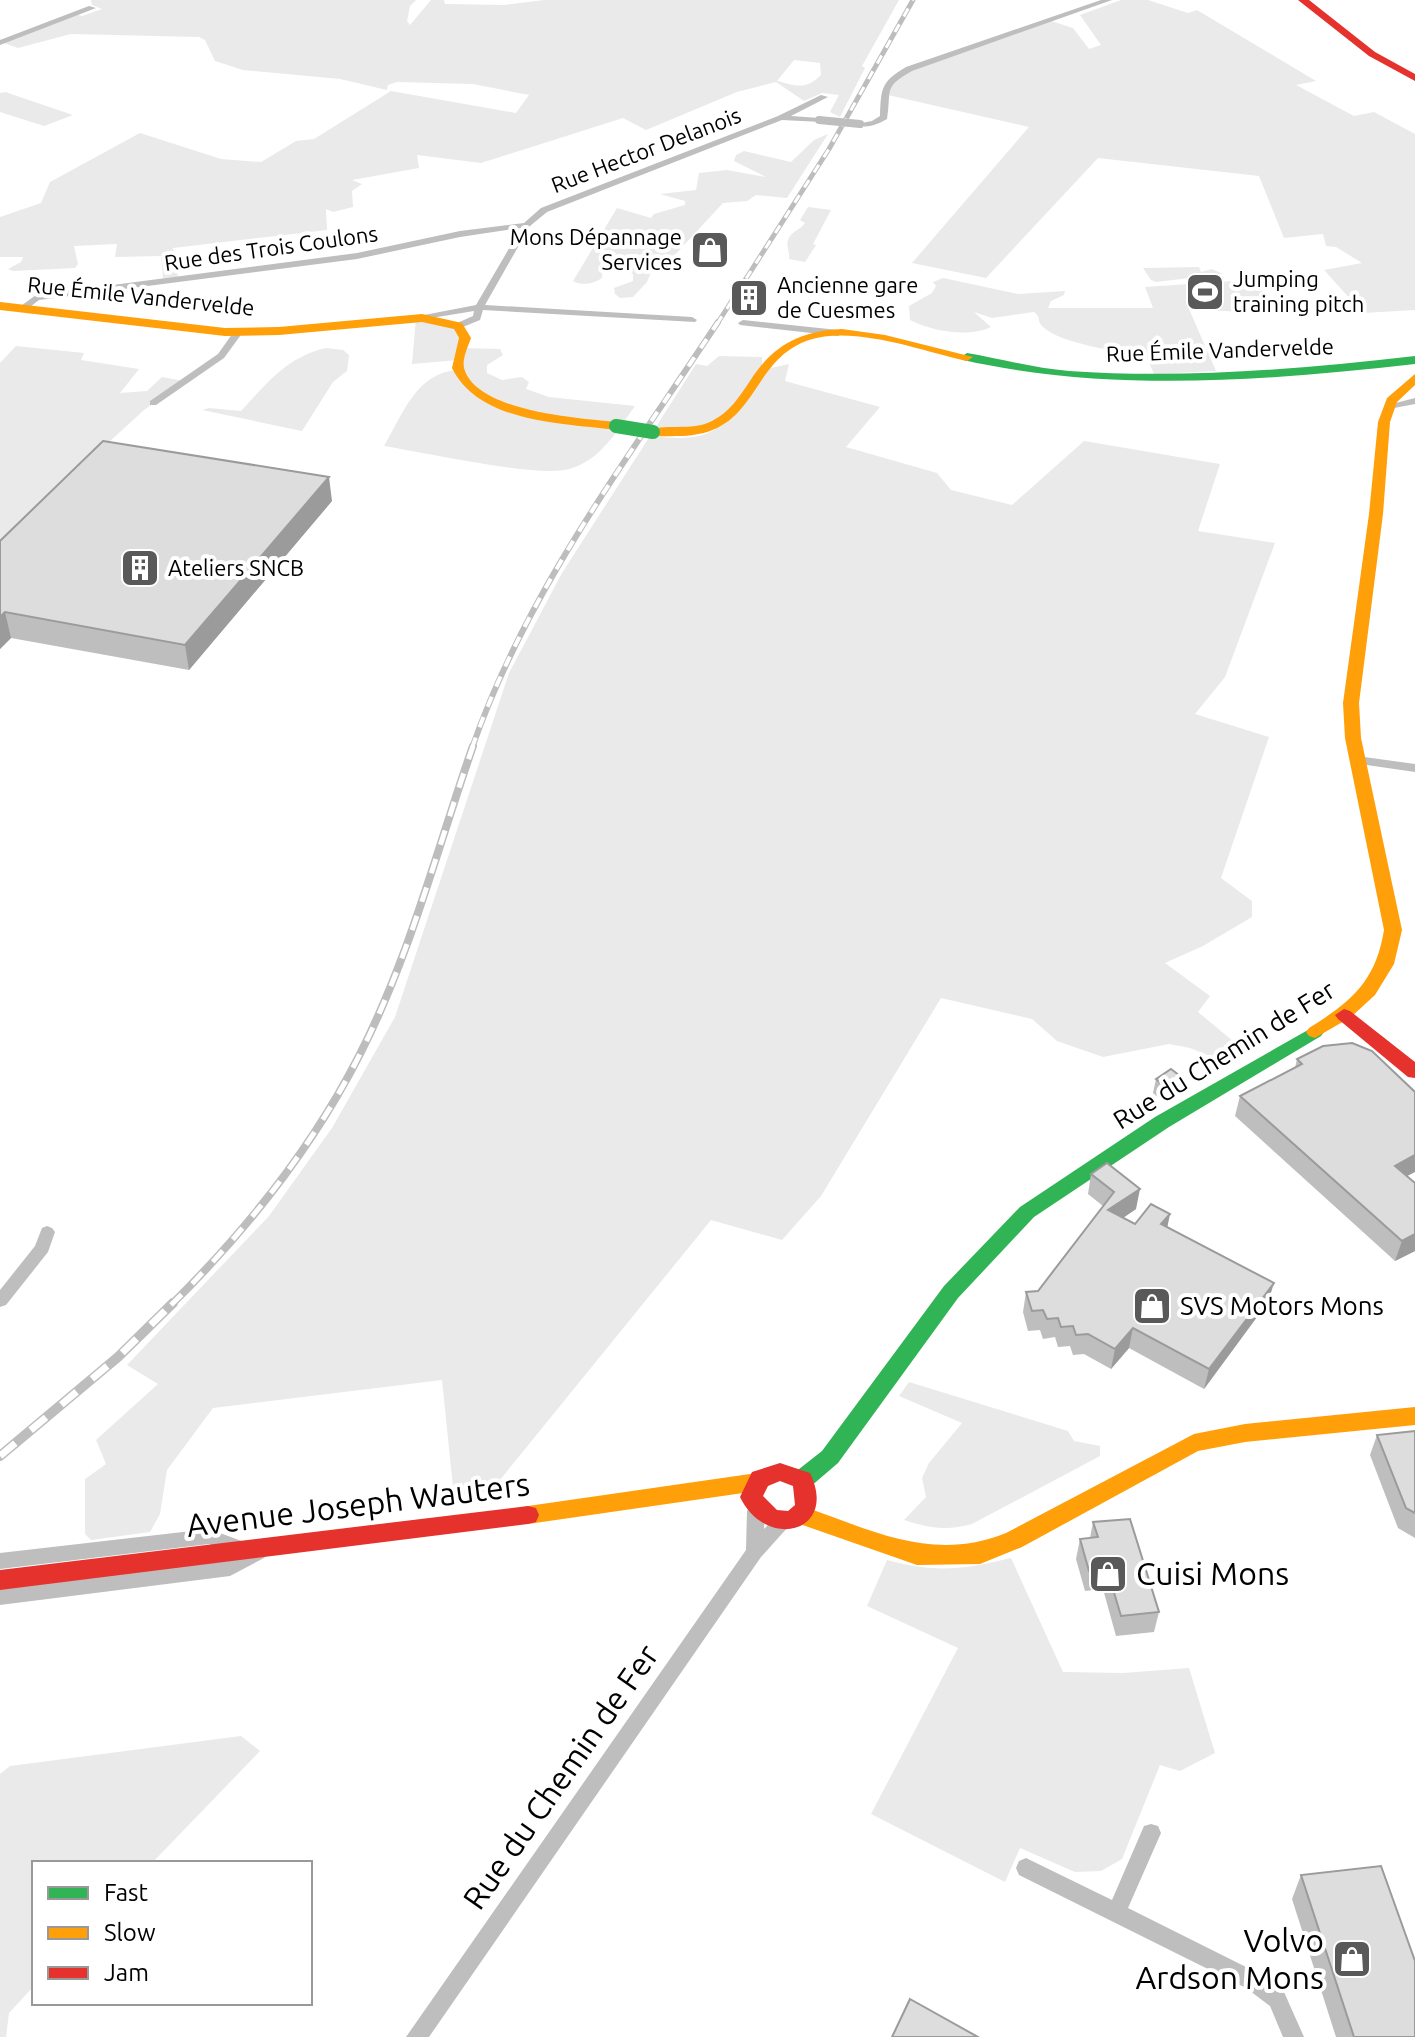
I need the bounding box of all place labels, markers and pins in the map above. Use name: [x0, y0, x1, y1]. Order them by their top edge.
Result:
place label: Mons Dépannage Services: [510, 224, 682, 274]
shop icon: Mons Dépannage Services: [689, 229, 731, 271]
place label: Jumping training pitch: [1233, 266, 1364, 316]
sports icon: Jumping training pitch: [1184, 271, 1226, 313]
place label: Ancienne gare de Cuesmes: [777, 272, 918, 322]
building icon: Ancienne gare de Cuesmes: [728, 277, 770, 319]
building icon: Ateliers SNCB: [119, 547, 161, 589]
place label: Ateliers SNCB: [168, 555, 304, 580]
shop icon: SVS Motors Mons: [1131, 1285, 1173, 1327]
place label: SVS Motors Mons: [1180, 1291, 1384, 1320]
shop icon: Cuisi Mons: [1087, 1553, 1129, 1595]
place label: Cuisi Mons: [1136, 1555, 1289, 1591]
place label: Volvo Ardson Mons: [1135, 1922, 1324, 1995]
shop icon: Volvo Ardson Mons: [1331, 1938, 1373, 1980]

